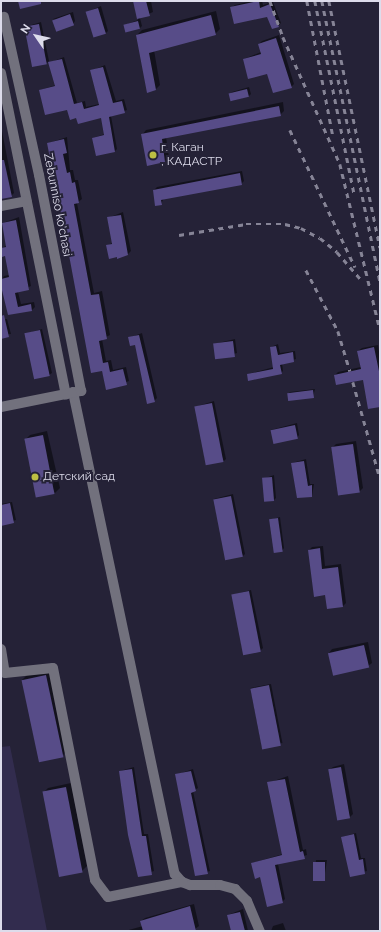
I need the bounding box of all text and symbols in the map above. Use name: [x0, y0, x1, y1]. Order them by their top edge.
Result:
north arrow: [16, 16, 56, 56]
text: N: [18, 22, 33, 36]
place label: г. Каган , КАДАСТР: [161, 141, 222, 169]
marker: г. Каган , КАДАСТР: [148, 150, 158, 160]
street label: Zebunniso ko'chasi: [40, 152, 74, 258]
place label: Детский сад: [43, 470, 115, 484]
marker: Детский сад: [30, 472, 40, 482]

